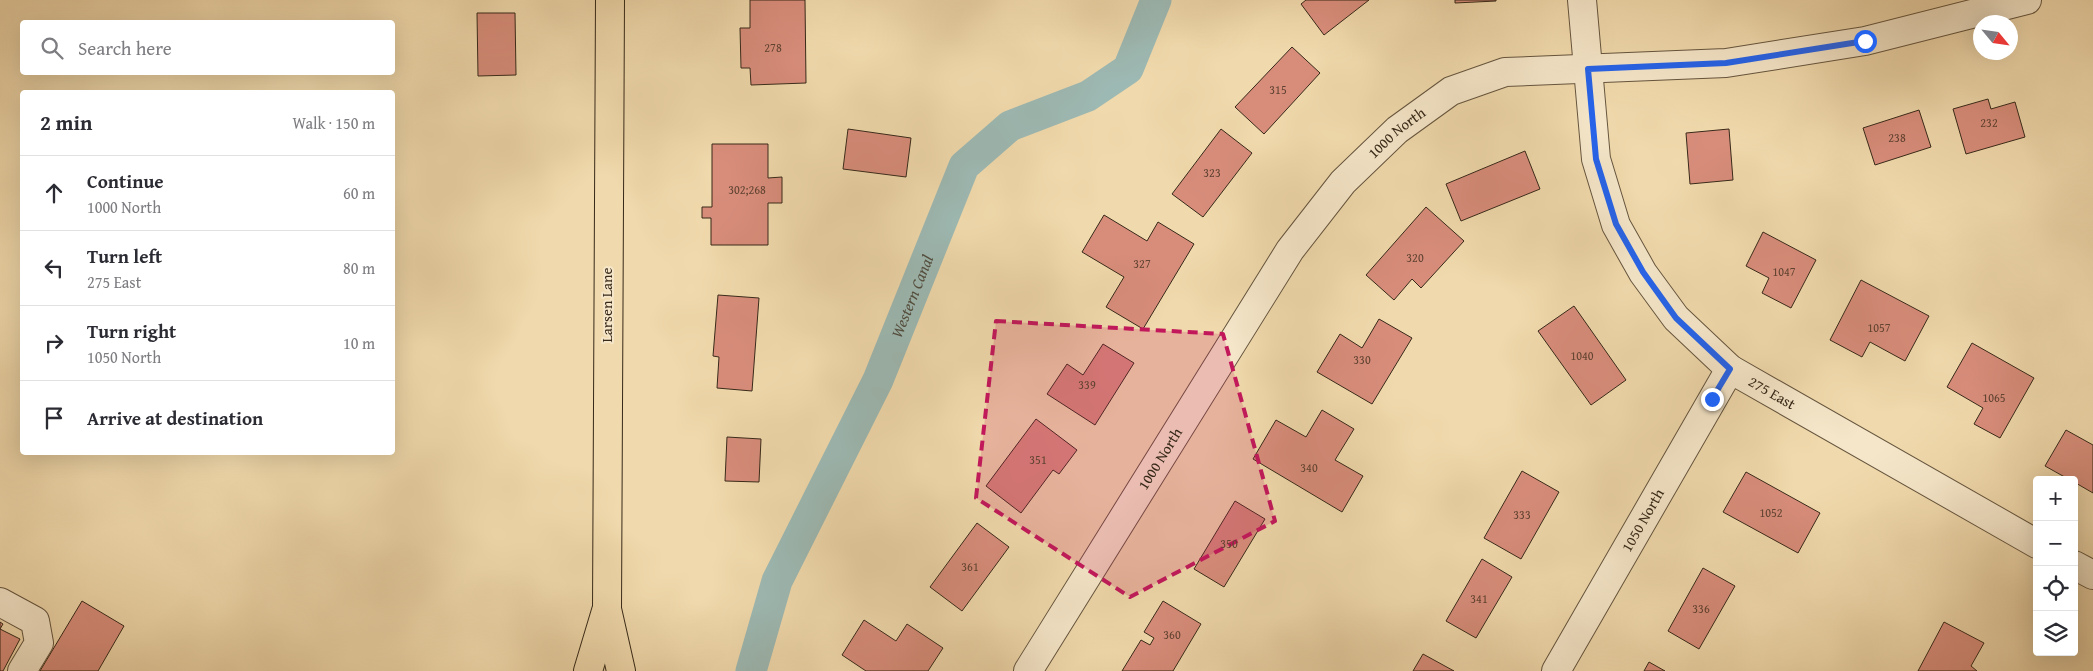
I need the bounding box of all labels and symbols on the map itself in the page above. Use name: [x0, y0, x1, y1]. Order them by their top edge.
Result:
north arrow: [1973, 15, 2018, 60]
route start: [1854, 30, 1877, 53]
house number: 278: [764, 39, 782, 56]
house number: 315: [1269, 81, 1287, 98]
street label: 1000 North: [1363, 102, 1430, 163]
house number: 232: [1980, 114, 1998, 131]
house number: 238: [1888, 129, 1906, 146]
house number: 323: [1203, 164, 1221, 181]
house number: 302;268: [728, 181, 766, 198]
house number: 320: [1406, 249, 1424, 266]
water label: Western Canal: [884, 251, 939, 341]
house number: 327: [1133, 255, 1151, 272]
house number: 1047: [1772, 263, 1796, 280]
street label: Larsen Lane: [596, 267, 617, 343]
house number: 1057: [1867, 319, 1891, 336]
house number: 1040: [1570, 347, 1594, 364]
house number: 330: [1353, 351, 1371, 368]
street label: 275 East: [1745, 371, 1800, 415]
house number: 339: [1078, 376, 1096, 393]
route end: [1701, 388, 1724, 411]
house number: 1065: [1982, 389, 2006, 406]
street label: 1000 North: [1132, 423, 1187, 494]
house number: 351: [1029, 451, 1047, 468]
house number: 340: [1300, 459, 1318, 476]
street label: 1050 North: [1616, 484, 1669, 555]
house number: 1052: [1759, 504, 1783, 521]
house number: 333: [1513, 506, 1531, 523]
house number: 350: [1220, 535, 1238, 552]
house number: 361: [961, 558, 979, 575]
house number: 341: [1470, 590, 1488, 607]
house number: 336: [1692, 600, 1710, 617]
house number: 360: [1163, 626, 1181, 643]

